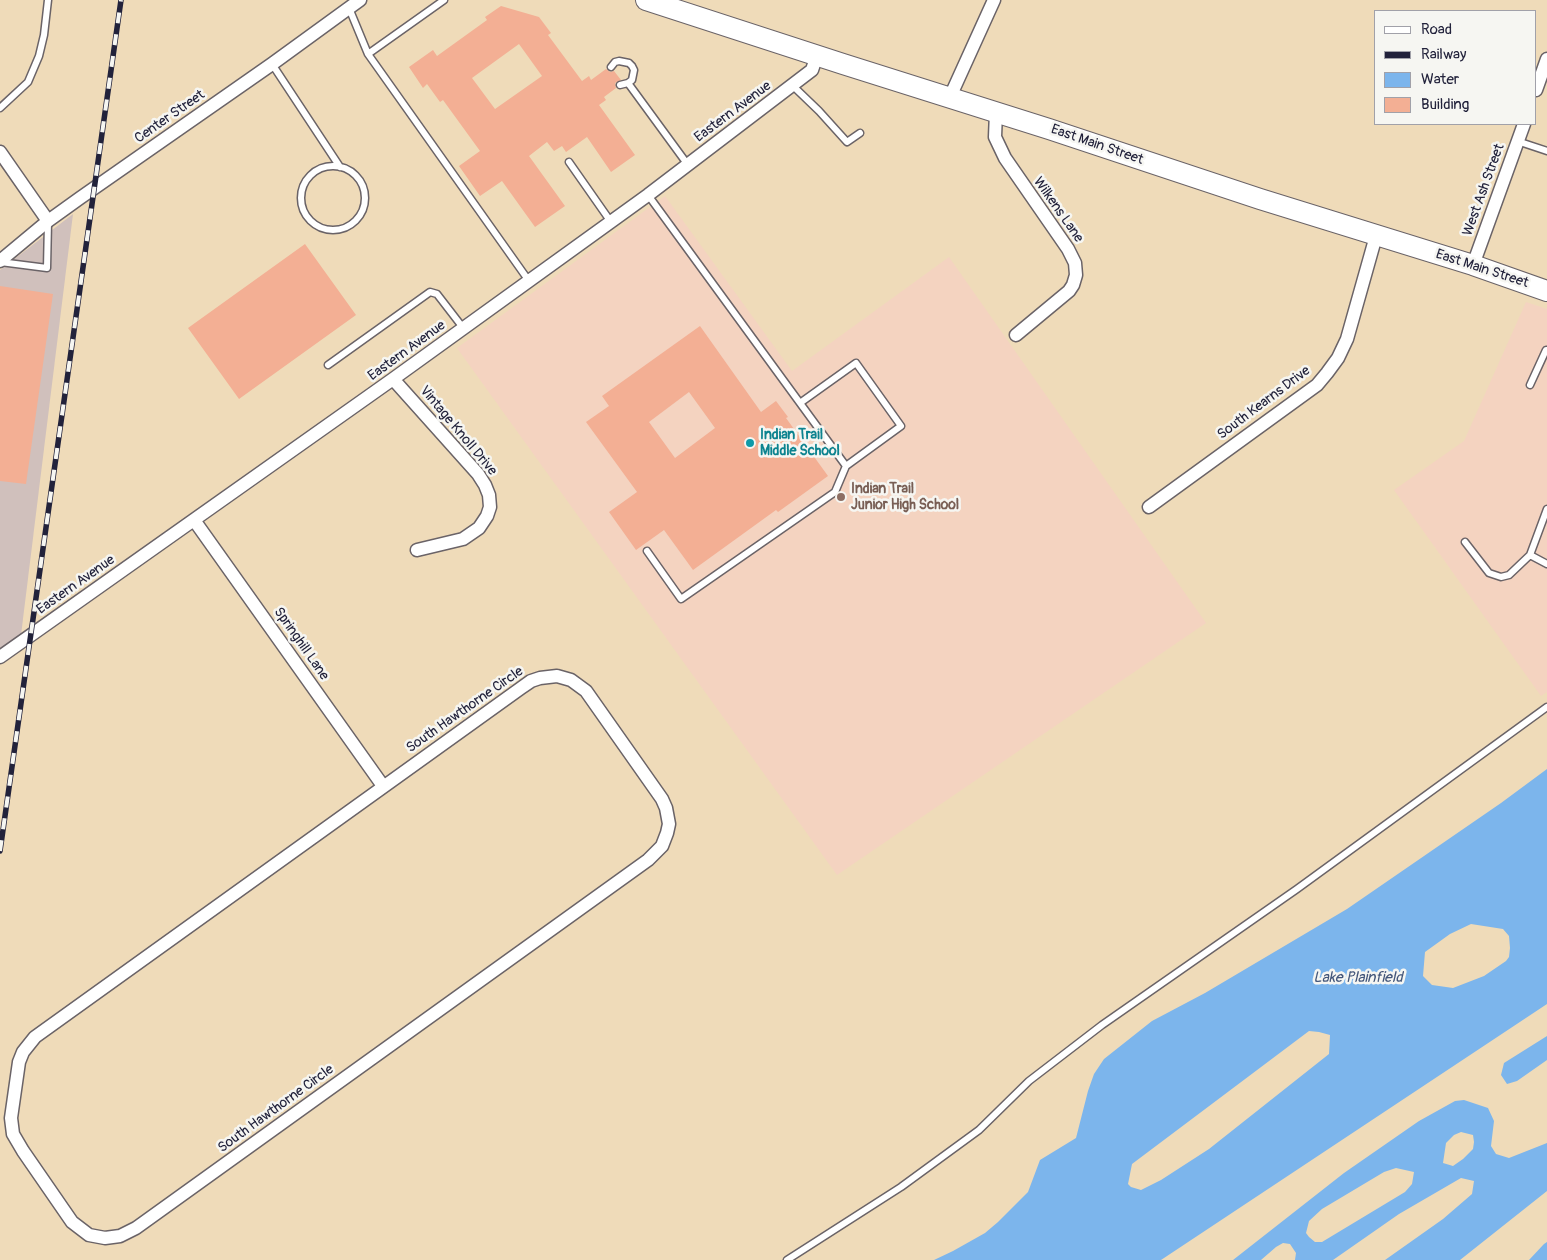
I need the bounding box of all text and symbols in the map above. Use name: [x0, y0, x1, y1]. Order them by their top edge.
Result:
legend: [1374, 10, 1537, 125]
text: Road: [1421, 20, 1452, 39]
text: Railway: [1421, 45, 1466, 64]
text: Water: [1421, 70, 1459, 89]
street label: Eastern Avenue: [691, 78, 775, 146]
street label: Center Street: [132, 87, 208, 147]
text: Building: [1421, 95, 1469, 114]
street label: East Main Street: [1049, 121, 1145, 169]
street label: West Ash Street: [1460, 142, 1508, 238]
street label: Wilkens Lane: [1029, 174, 1087, 246]
street label: East Main Street: [1433, 246, 1531, 292]
street label: Eastern Avenue: [365, 317, 449, 385]
street label: South Kearns Drive: [1214, 363, 1314, 443]
street label: Vintage Knoll Drive: [416, 383, 500, 479]
place label: Indian Trail Middle School: [760, 427, 840, 460]
marker: Indian Trail Middle School: [744, 437, 756, 449]
place label: Indian Trail Junior High School: [851, 481, 959, 514]
marker: Indian Trail Junior High School: [835, 491, 847, 503]
street label: Eastern Avenue: [34, 552, 118, 618]
street label: Springhill Lane: [270, 604, 332, 684]
street label: South Hawthorne Circle: [403, 663, 527, 757]
water label: Lake Plainfield: [1313, 969, 1403, 987]
street label: South Hawthorne Circle: [215, 1061, 337, 1157]

